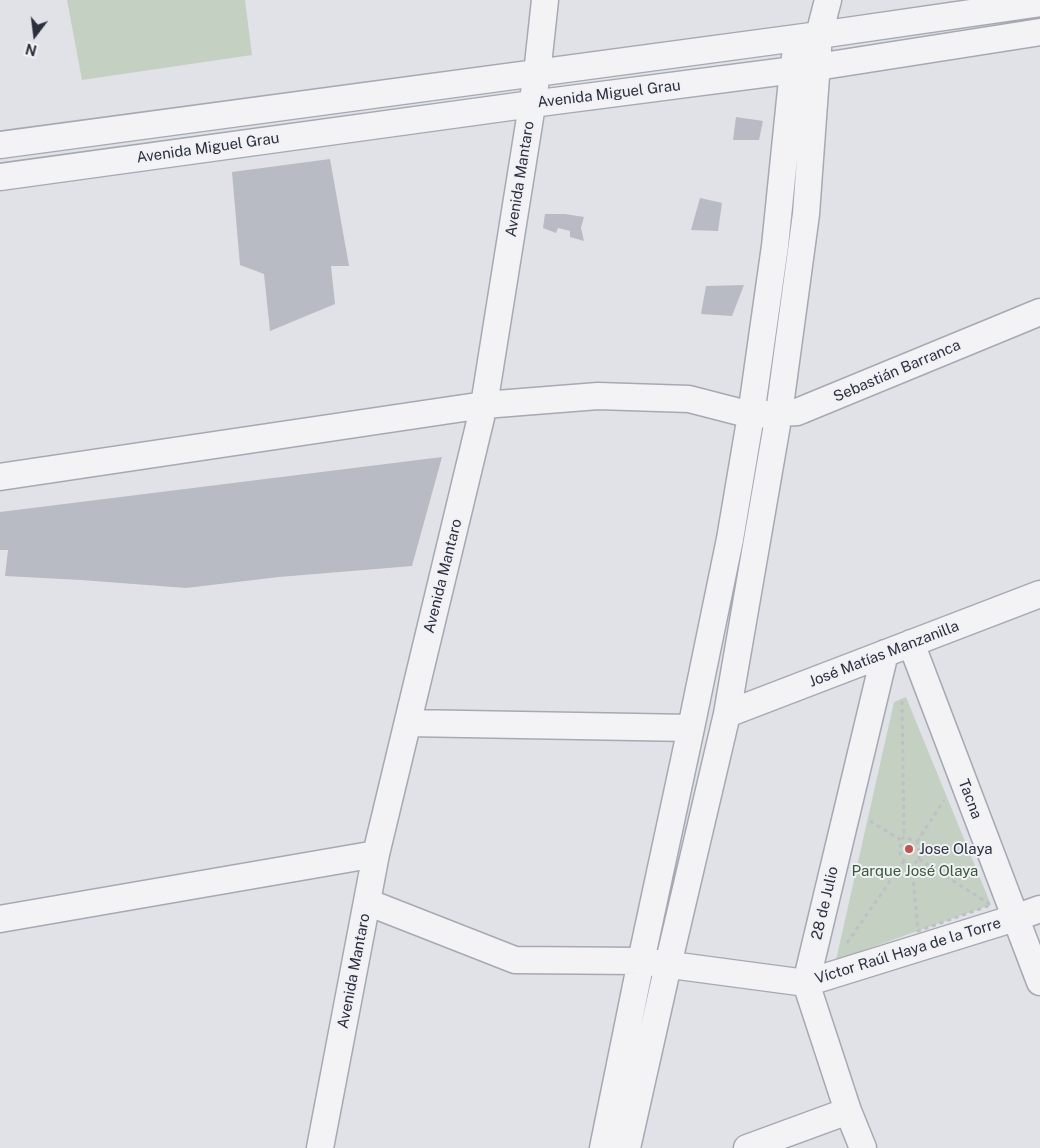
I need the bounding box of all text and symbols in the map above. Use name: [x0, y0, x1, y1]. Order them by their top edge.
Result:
north arrow: [10, 10, 60, 60]
text: N: [24, 40, 38, 59]
street label: Avenida Miguel Grau: [536, 76, 682, 112]
street label: Avenida Mantaro: [502, 120, 538, 238]
street label: Avenida Miguel Grau: [135, 129, 281, 167]
street label: Sebastián Barranca: [831, 336, 963, 406]
street label: Avenida Mantaro: [420, 517, 466, 635]
street label: José Matías Manzanilla: [806, 617, 962, 691]
street label: Tacna: [954, 777, 986, 821]
place label: Jose Olaya: [919, 840, 993, 858]
marker: Jose Olaya: [903, 843, 915, 855]
park label: Parque José Olaya: [852, 862, 978, 880]
street label: 28 de Julio: [808, 865, 842, 941]
street label: Avenida Mantaro: [334, 912, 374, 1030]
street label: Víctor Raúl Haya de la Torre: [813, 914, 1003, 988]

